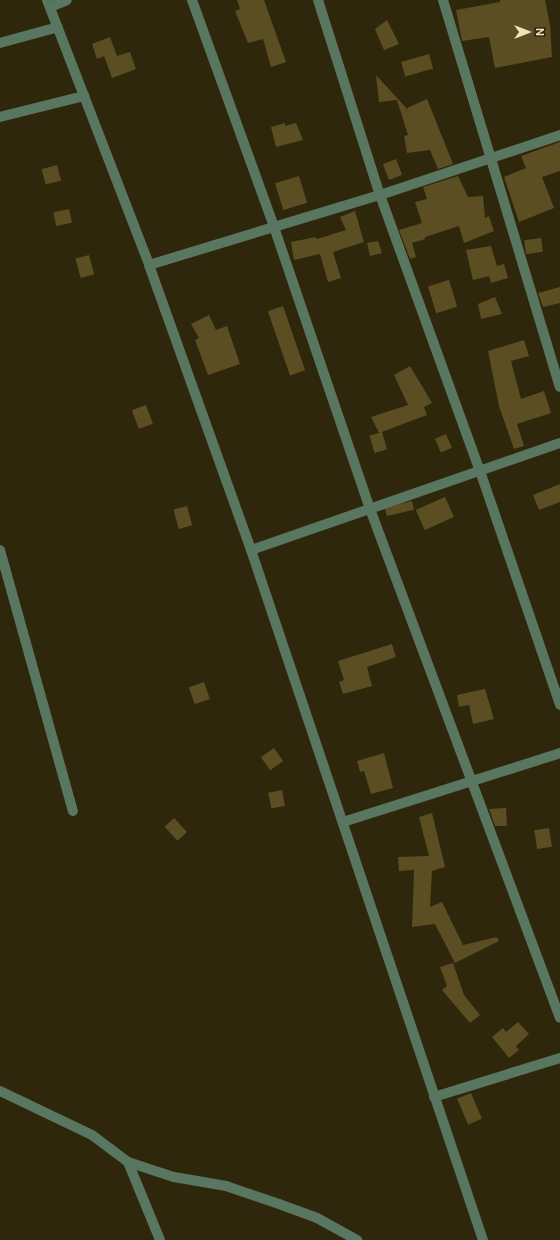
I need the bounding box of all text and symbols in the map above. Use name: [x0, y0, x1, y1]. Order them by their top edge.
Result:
north arrow: [508, 12, 548, 52]
text: N: [533, 28, 547, 36]

